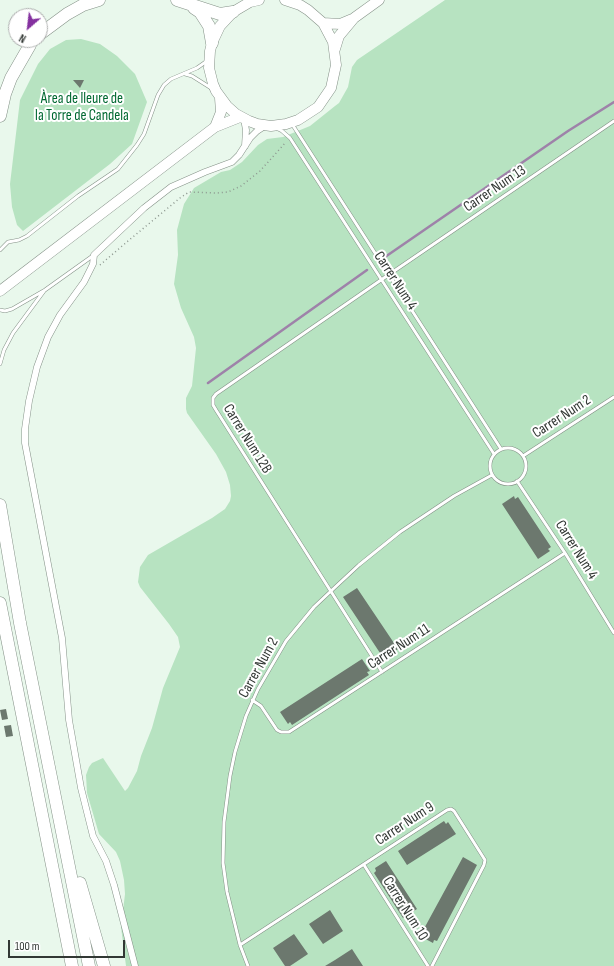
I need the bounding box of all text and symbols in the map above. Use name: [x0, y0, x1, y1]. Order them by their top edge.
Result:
north arrow: [8, 8, 48, 48]
text: N: [17, 31, 28, 45]
park label: Àrea de lleure de la Torre de Candela: [35, 90, 129, 125]
street label: Carrer Num 13: [460, 162, 530, 216]
street label: Carrer Num 4: [369, 248, 421, 314]
street label: Carrer Num 2: [529, 391, 595, 443]
street label: Carrer Num 12B: [219, 401, 275, 477]
street label: Carrer Num 4: [551, 517, 601, 583]
street label: Carrer Num 11: [365, 620, 433, 674]
street label: Carrer Num 2: [235, 635, 283, 701]
street label: Carrer Num 9: [372, 798, 438, 850]
street label: Carrer Num 10: [378, 874, 432, 944]
scale bar: [10, 932, 127, 958]
text: 100 m: [15, 939, 40, 954]

